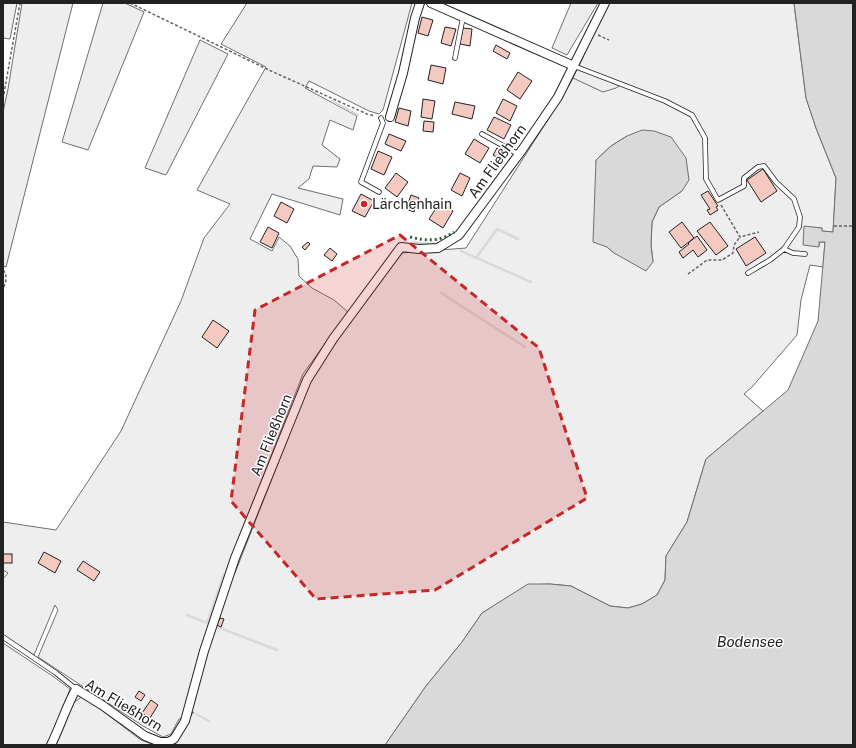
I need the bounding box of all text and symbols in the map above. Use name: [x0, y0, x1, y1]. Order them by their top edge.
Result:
street label: Am Fließhorn: [465, 121, 529, 201]
place label: Lärchenhain: [372, 196, 452, 212]
marker: Lärchenhain: [359, 199, 369, 209]
street label: Am Fließhorn: [247, 392, 295, 478]
water label: Bodensee: [717, 633, 783, 650]
street label: Am Fließhorn: [83, 676, 165, 734]

